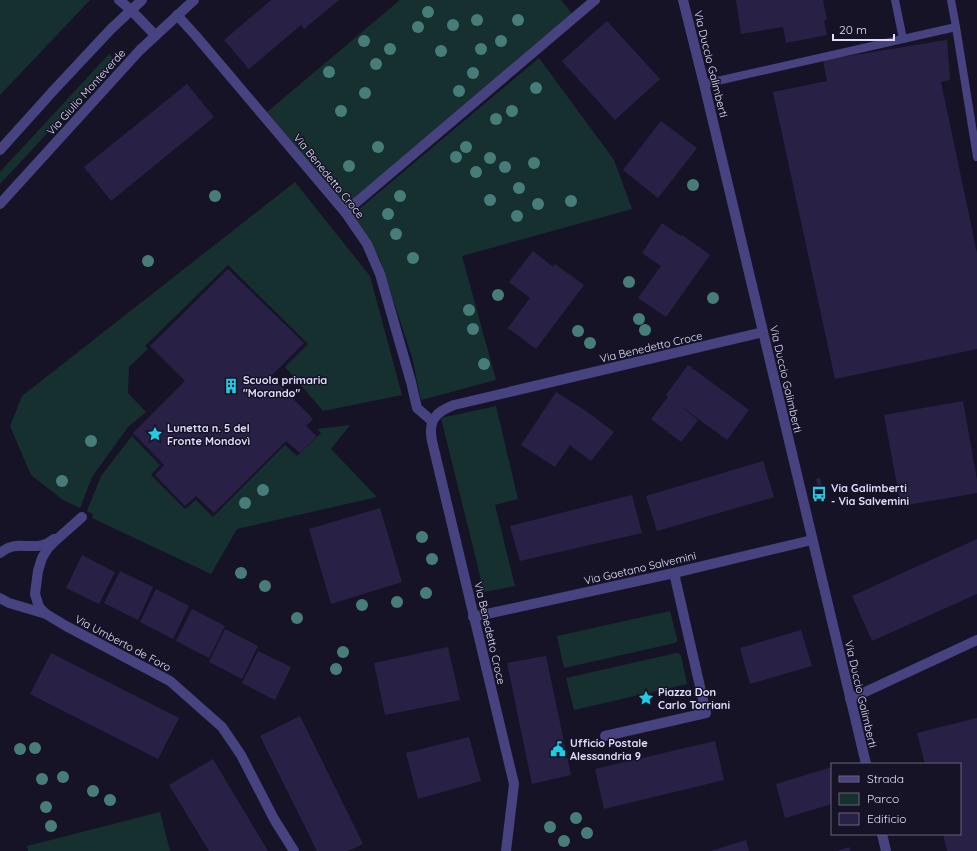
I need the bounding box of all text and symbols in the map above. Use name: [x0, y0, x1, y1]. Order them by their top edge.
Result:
street label: Via Duccio Galimberti: [691, 9, 731, 119]
scale bar: [833, 16, 894, 42]
text: 20 m: [839, 22, 867, 37]
street label: Via Giulio Monteverde: [44, 46, 128, 138]
street label: Via Benedetto Croce: [291, 131, 367, 221]
street label: Via Duccio Galimberti: [767, 324, 805, 434]
street label: Via Benedetto Croce: [598, 328, 704, 366]
place label: Scuola primaria "Morando": [243, 373, 327, 400]
building icon: Scuola primaria "Morando": [222, 377, 240, 395]
place label: Lunetta n. 5 del Fronte Mondovì: [167, 421, 250, 448]
place icon: Lunetta n. 5 del Fronte Mondovì: [146, 425, 164, 443]
place label: Via Galimberti - Via Salvemini: [831, 481, 909, 508]
bus stop icon: Via Galimberti - Via Salvemini: [810, 485, 828, 503]
street label: Via Gaetano Salvemini: [583, 548, 697, 588]
street label: Via Benedetto Croce: [471, 580, 509, 686]
street label: Via Umberto de Foro: [73, 612, 174, 674]
street label: Via Duccio Galimberti: [842, 639, 880, 749]
place label: Piazza Don Carlo Torriani: [658, 685, 730, 712]
place icon: Piazza Don Carlo Torriani: [637, 689, 655, 707]
place label: Ufficio Postale Alessandria 9: [570, 736, 648, 763]
public building icon: Ufficio Postale Alessandria 9: [549, 740, 567, 758]
legend: [831, 763, 961, 835]
text: Strada: [867, 771, 904, 786]
text: Parco: [867, 791, 899, 806]
text: Edificio: [867, 811, 907, 826]

